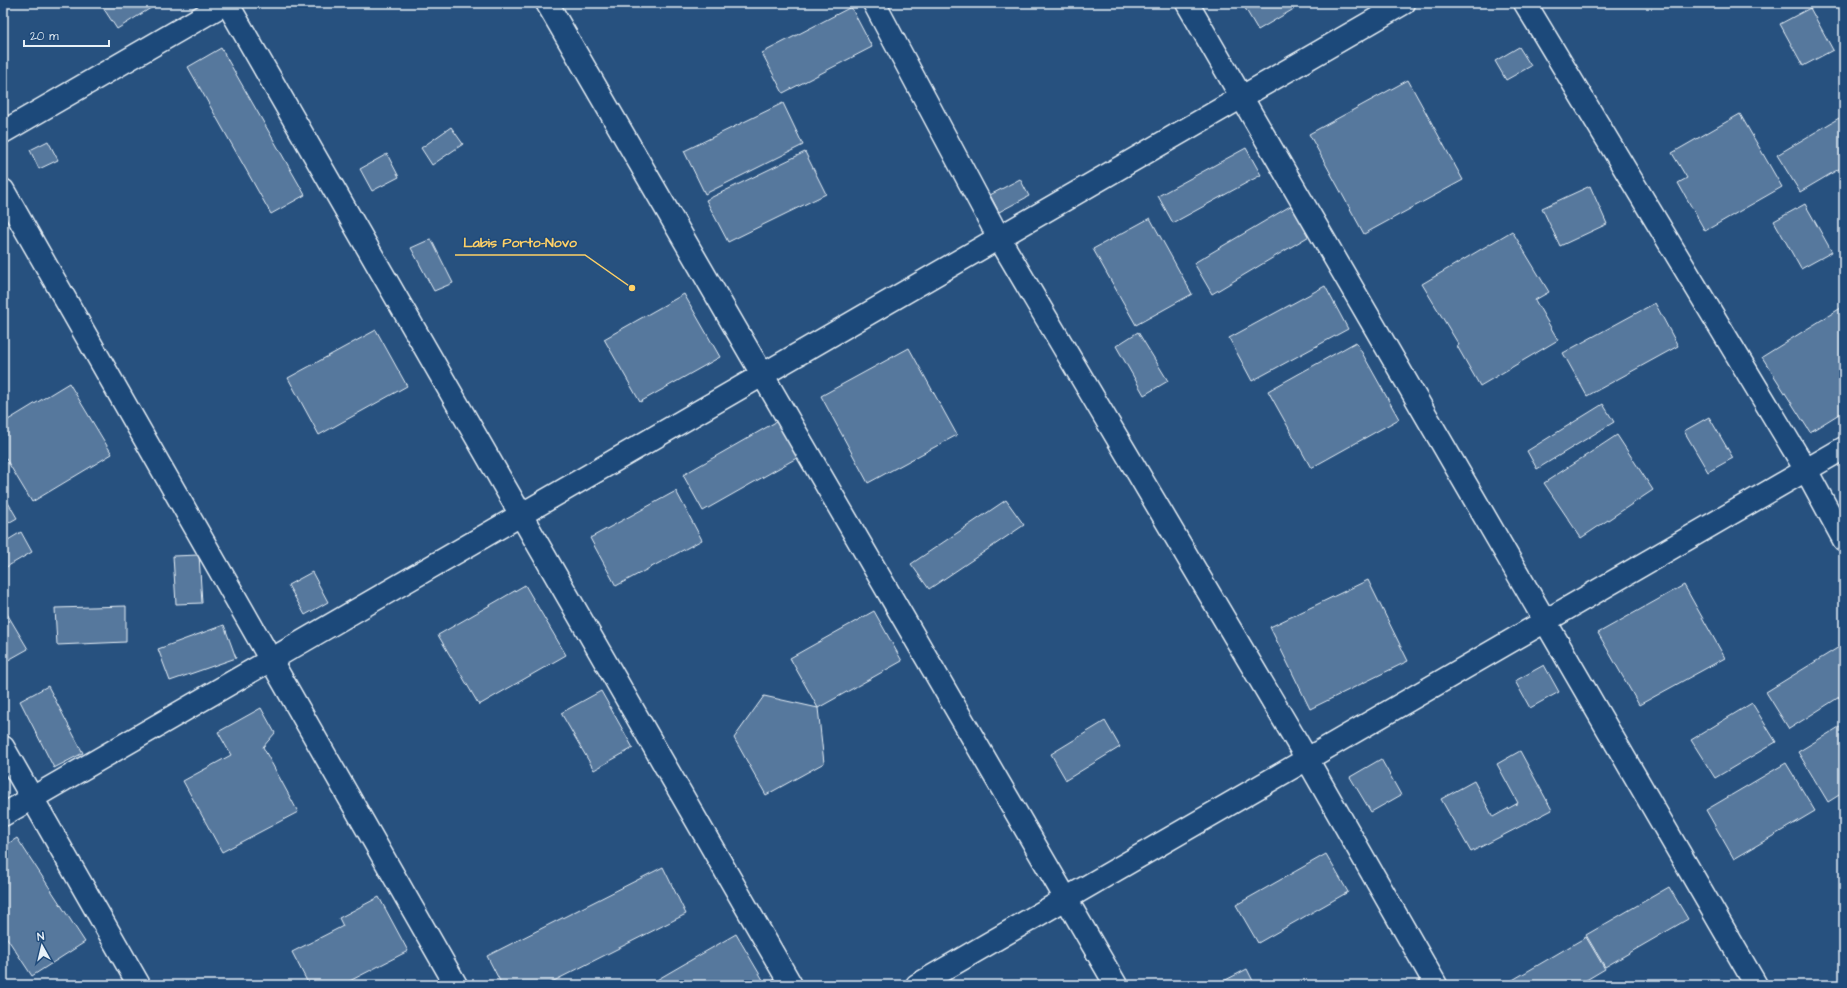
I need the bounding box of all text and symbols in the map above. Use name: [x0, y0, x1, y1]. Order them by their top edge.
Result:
scale bar: [24, 22, 109, 48]
text: 20 m: [30, 28, 59, 45]
callout: Labis Porto-Novo: [455, 229, 585, 255]
text: Labis Porto-Novo: [463, 233, 577, 253]
north arrow: [22, 926, 62, 966]
text: N: [36, 929, 45, 945]

